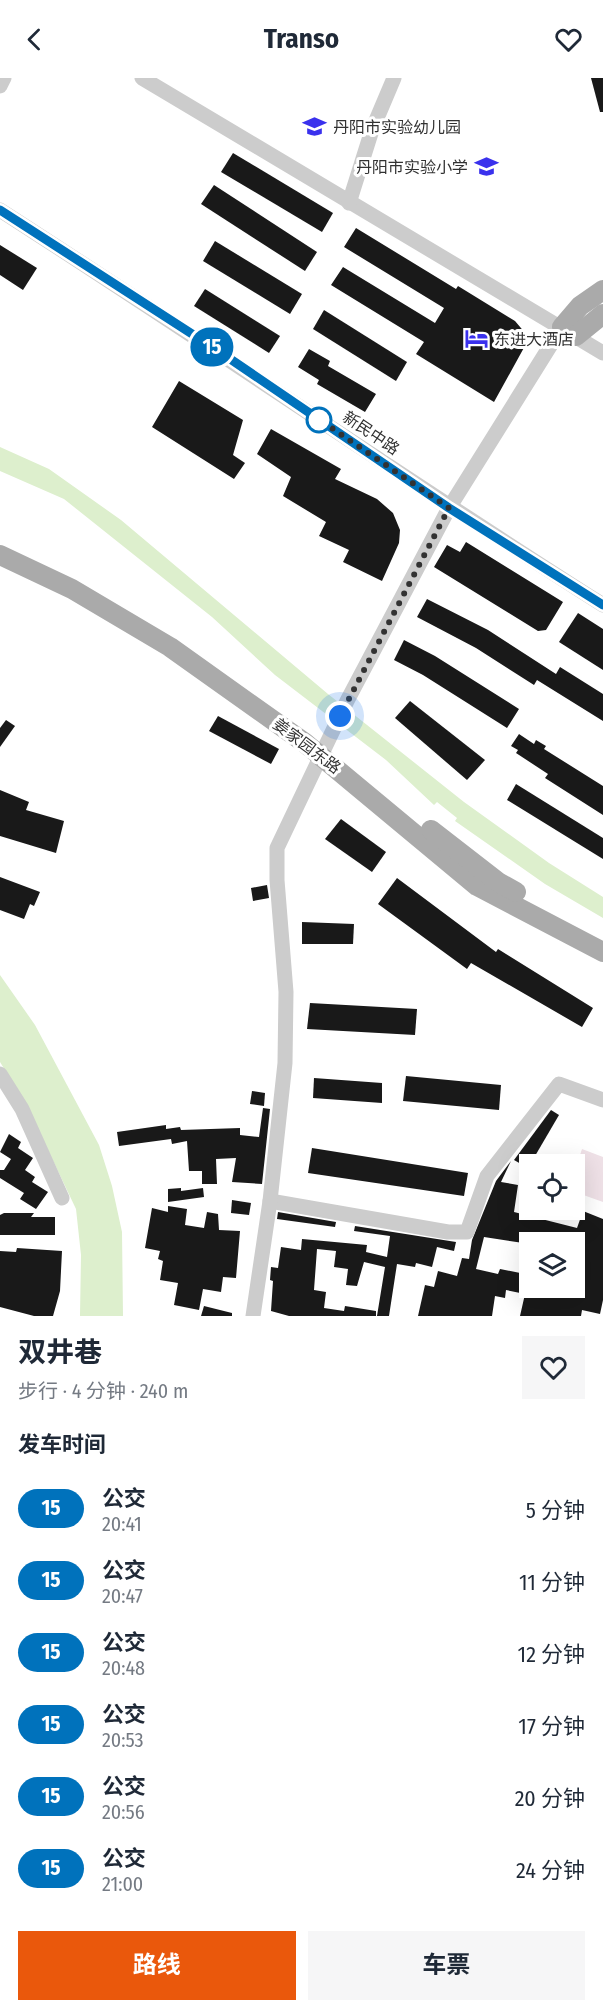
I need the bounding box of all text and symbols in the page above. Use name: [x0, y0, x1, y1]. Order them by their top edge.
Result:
icon: back: [18, 23, 51, 56]
text: Transo: [264, 23, 339, 55]
icon: heart: [552, 23, 585, 56]
school or university icon: 丹阳市实验幼儿园: [302, 114, 328, 140]
place label: 丹阳市实验幼儿园: [333, 118, 461, 137]
school or university icon: 丹阳市实验小学: [473, 154, 499, 180]
place label: 丹阳市实验小学: [356, 158, 468, 177]
hotel icon: 东进大酒店: [463, 326, 489, 352]
line badge: 15: [185, 328, 239, 366]
place label: 东进大酒店: [494, 330, 574, 349]
text: 15: [202, 334, 222, 360]
unlabelled marker: [306, 407, 332, 433]
street label: 新民中路: [339, 407, 403, 459]
your location: [325, 701, 355, 731]
street label: 姜家园东路: [269, 714, 345, 778]
map controls: [519, 1154, 585, 1298]
button: locate: [519, 1154, 585, 1220]
button: layers: [519, 1232, 585, 1298]
text: 双井巷: [18, 1336, 102, 1369]
button: heart: [522, 1336, 585, 1399]
text: 步行 · 4 分钟 · 240 m: [18, 1379, 188, 1403]
text: 发车时间: [18, 1431, 106, 1458]
text: 公交: [102, 1485, 146, 1512]
text: 15: [41, 1495, 61, 1521]
text: 5 分钟: [526, 1497, 585, 1524]
text: 20:41: [102, 1512, 142, 1536]
text: 公交: [102, 1557, 146, 1584]
text: 15: [41, 1567, 61, 1593]
text: 11 分钟: [519, 1569, 585, 1596]
text: 20:47: [102, 1584, 143, 1608]
text: 公交: [102, 1629, 146, 1656]
text: 15: [41, 1639, 61, 1665]
text: 12 分钟: [518, 1641, 585, 1668]
text: 20:48: [102, 1656, 145, 1680]
text: 公交: [102, 1701, 146, 1728]
text: 15: [41, 1711, 61, 1737]
text: 17 分钟: [518, 1713, 585, 1740]
text: 20:53: [102, 1728, 144, 1752]
text: 公交: [102, 1773, 146, 1800]
text: 15: [41, 1783, 61, 1809]
text: 20 分钟: [515, 1785, 585, 1812]
text: 20:56: [102, 1800, 145, 1824]
text: 公交: [102, 1845, 146, 1872]
text: 15: [41, 1855, 61, 1881]
text: 24 分钟: [516, 1857, 585, 1884]
text: 21:00: [102, 1872, 143, 1896]
button: 路线: [18, 1931, 296, 2000]
button: 车票: [308, 1931, 585, 2000]

